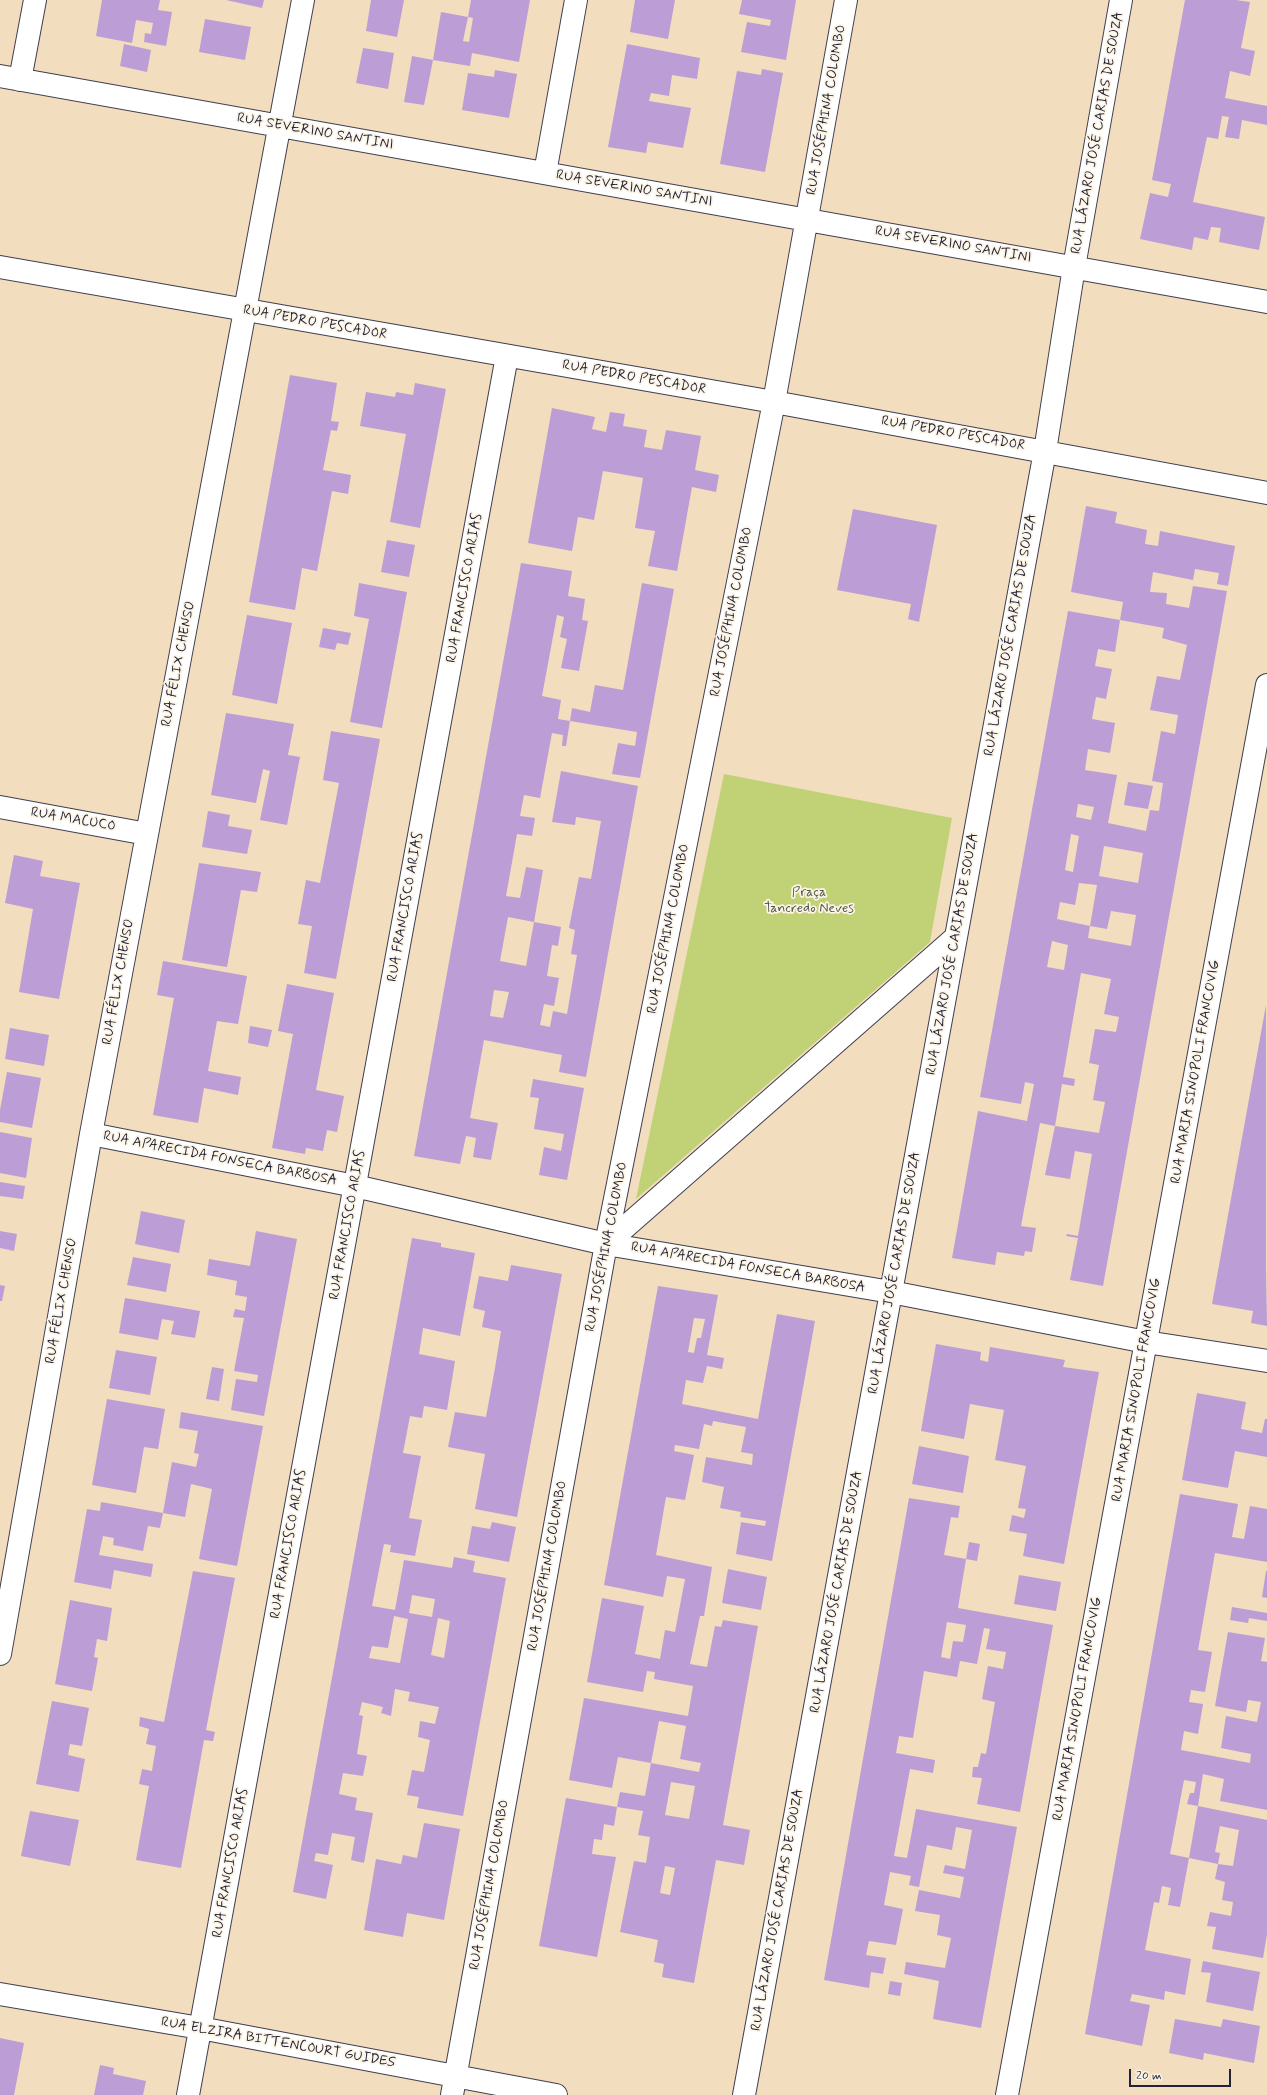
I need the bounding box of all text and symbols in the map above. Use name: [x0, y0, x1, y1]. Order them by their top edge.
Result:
street label: RUA LÁZARO JOSÉ CARIAS DE SOUZA: [1068, 11, 1128, 255]
street label: RUA JOSÉPHINA COLOMBO: [804, 24, 850, 196]
street label: RUA SEVERINO SANTINI: [235, 110, 395, 154]
street label: RUA SEVERINO SANTINI: [554, 167, 714, 211]
street label: RUA SEVERINO SANTINI: [873, 223, 1033, 267]
street label: RUA PEDRO PESCADOR: [242, 302, 388, 344]
street label: RUA PEDRO PESCADOR: [561, 357, 707, 399]
street label: RUA PEDRO PESCADOR: [880, 413, 1026, 455]
street label: RUA FRANCISCO ARIAS: [444, 512, 486, 664]
street label: RUA LÁZARO JOSÉ CARIAS DE SOUZA: [981, 513, 1041, 757]
street label: RUA JOSÉPHINA COLOMBO: [707, 526, 757, 698]
street label: RUA FÉLIX CHENSO: [159, 600, 199, 728]
street label: RUA MACUCO: [29, 804, 117, 836]
street label: RUA FRANCISCO ARIAS: [385, 831, 427, 983]
street label: RUA LÁZARO JOSÉ CARIAS DE SOUZA: [923, 832, 983, 1076]
street label: RUA JOSÉPHINA COLOMBO: [644, 843, 694, 1015]
park label: Praça Tancredo Neves: [764, 885, 854, 918]
street label: RUA FÉLIX CHENSO: [100, 918, 138, 1046]
street label: RUA MARIA SINOPOLI FRANCOVIG: [1168, 959, 1224, 1185]
street label: RUA APARECIDA FONSECA BARBOSA: [102, 1128, 338, 1190]
street label: RUA FRANCISCO ARIAS: [327, 1149, 369, 1301]
street label: RUA LÁZARO JOSÉ CARIAS DE SOUZA: [865, 1151, 925, 1395]
street label: RUA JOSÉPHINA COLOMBO: [582, 1161, 632, 1333]
street label: RUA FÉLIX CHENSO: [43, 1237, 81, 1365]
street label: RUA APARECIDA FONSECA BARBOSA: [629, 1239, 867, 1297]
street label: RUA MARIA SINOPOLI FRANCOVIG: [1109, 1277, 1165, 1503]
street label: RUA FRANCISCO ARIAS: [268, 1468, 310, 1620]
street label: RUA LÁZARO JOSÉ CARIAS DE SOUZA: [807, 1470, 867, 1714]
street label: RUA JOSÉPHINA COLOMBO: [525, 1480, 571, 1652]
street label: RUA MARIA SINOPOLI FRANCOVIG: [1050, 1596, 1106, 1822]
street label: RUA FRANCISCO ARIAS: [210, 1787, 252, 1939]
street label: RUA LÁZARO JOSÉ CARIAS DE SOUZA: [748, 1788, 808, 2032]
street label: RUA JOSÉPHINA COLOMBO: [467, 1799, 513, 1971]
street label: RUA ELZIRA BITTENCOURT GUIDES: [160, 2014, 396, 2072]
scale bar: [1131, 2061, 1233, 2087]
text: 20 m: [1136, 2068, 1162, 2084]

